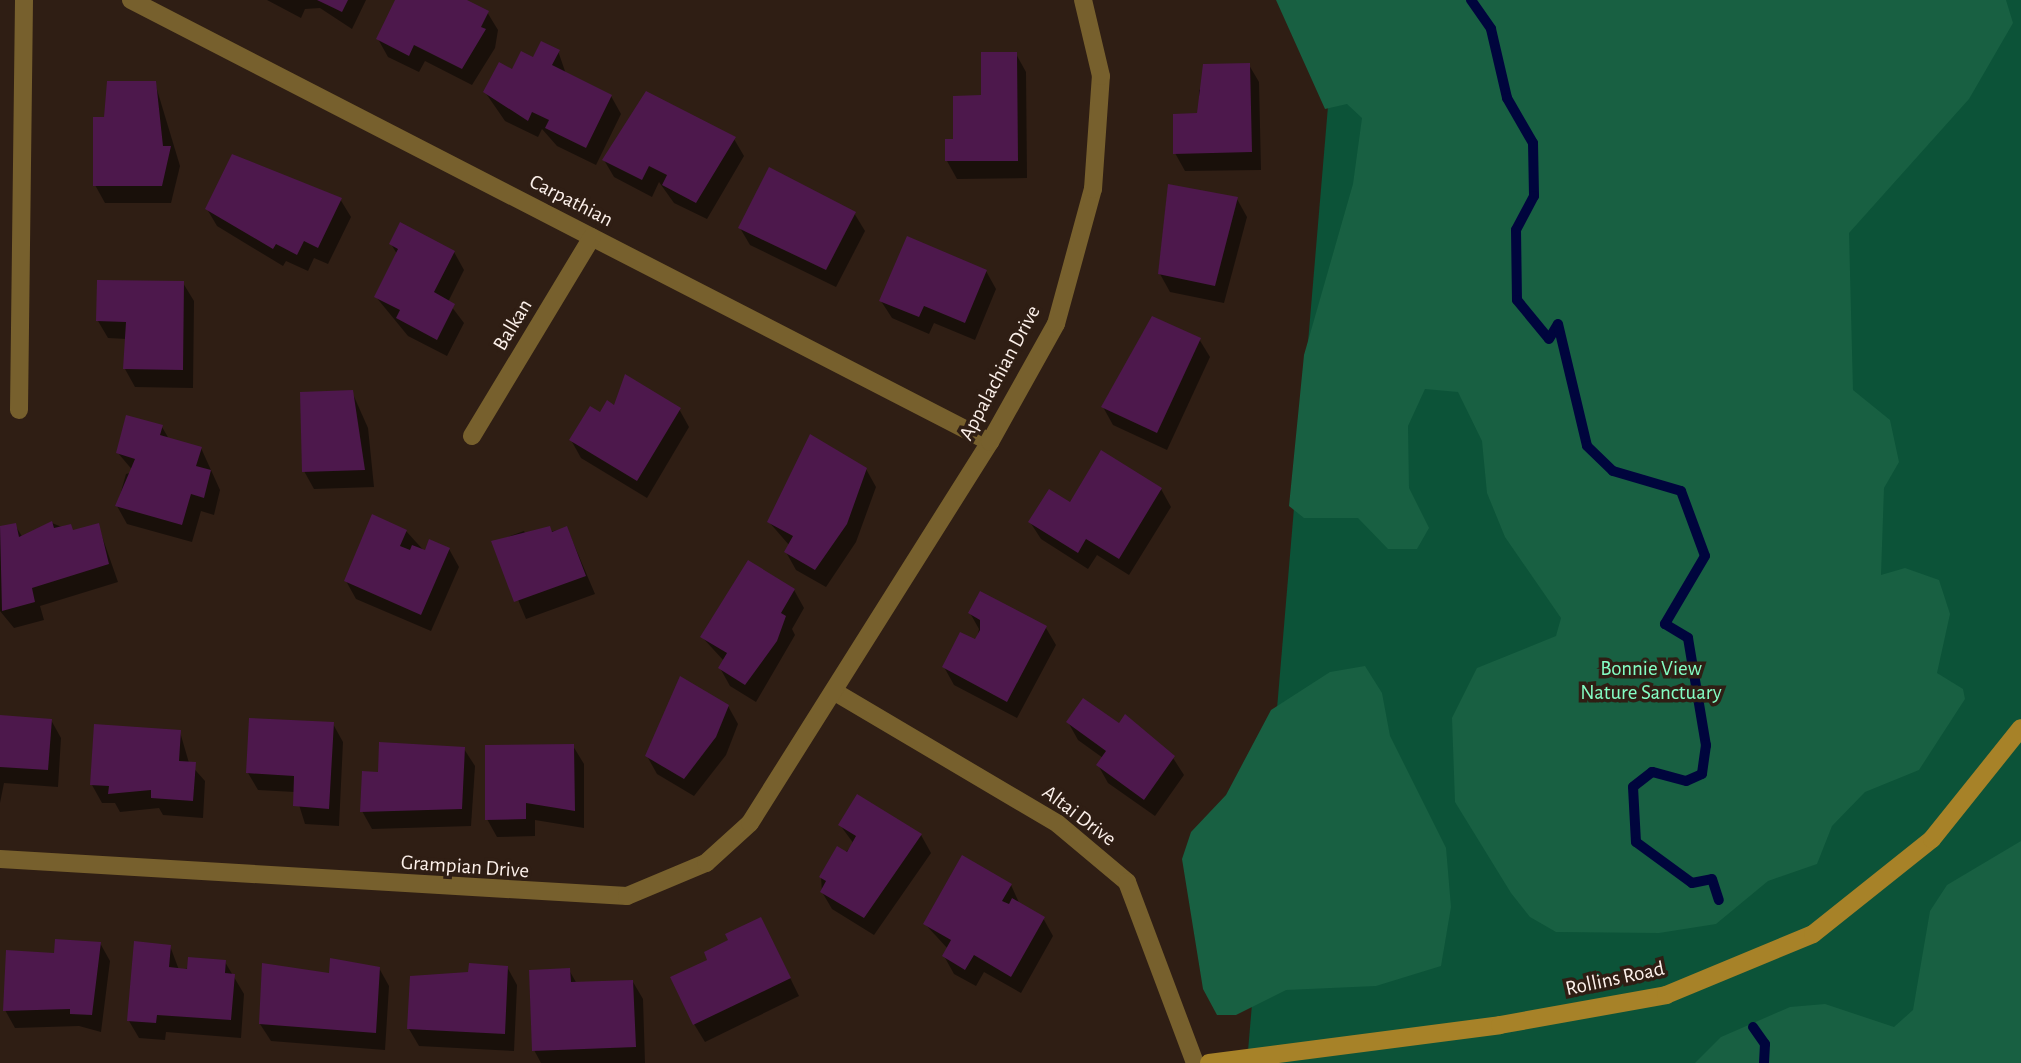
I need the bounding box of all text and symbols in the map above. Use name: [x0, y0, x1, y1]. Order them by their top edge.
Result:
street label: Carpathian: [525, 169, 617, 233]
street label: Balkan: [488, 295, 538, 355]
street label: Appalachian Drive: [954, 301, 1046, 445]
park label: Bonnie View Nature Sanctuary: [1580, 656, 1722, 706]
street label: Altai Drive: [1037, 780, 1121, 852]
street label: Grampian Drive: [400, 850, 530, 884]
street label: Rollins Road: [1563, 956, 1667, 1002]

